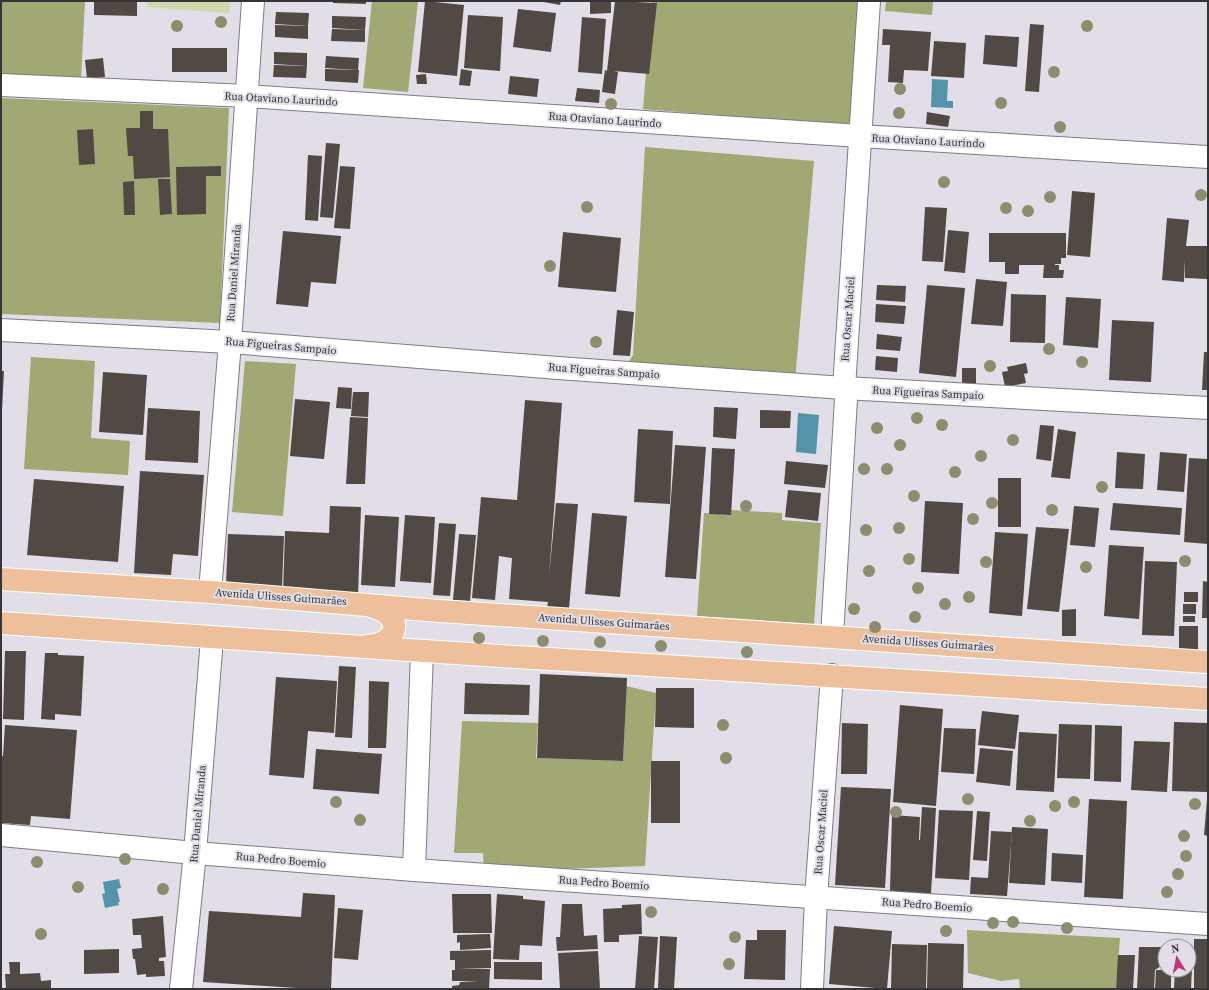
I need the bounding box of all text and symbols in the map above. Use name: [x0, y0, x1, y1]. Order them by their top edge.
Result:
street label: Rua Otaviano Laurindo: [224, 89, 338, 109]
street label: Rua Otaviano Laurindo: [548, 109, 662, 131]
street label: Rua Otaviano Laurindo: [871, 131, 985, 151]
street label: Rua Daniel Miranda: [223, 223, 245, 322]
street label: Rua Oscar Maciel: [838, 276, 858, 362]
street label: Rua Figueiras Sampaio: [225, 334, 337, 358]
street label: Rua Figueiras Sampaio: [548, 360, 660, 382]
street label: Rua Figueiras Sampaio: [872, 383, 984, 403]
street label: Avenida Ulisses Guimarães: [215, 585, 348, 609]
street label: Avenida Ulisses Guimarães: [538, 610, 671, 634]
street label: Avenida Ulisses Guimarães: [862, 631, 995, 655]
street label: Rua Daniel Miranda: [186, 764, 210, 863]
street label: Rua Oscar Maciel: [811, 789, 831, 875]
street label: Rua Pedro Boemio: [235, 849, 327, 871]
street label: Rua Pedro Boemio: [558, 872, 650, 894]
street label: Rua Pedro Boemio: [881, 894, 973, 916]
north arrow: [1157, 938, 1197, 978]
text: N: [1170, 941, 1181, 957]

